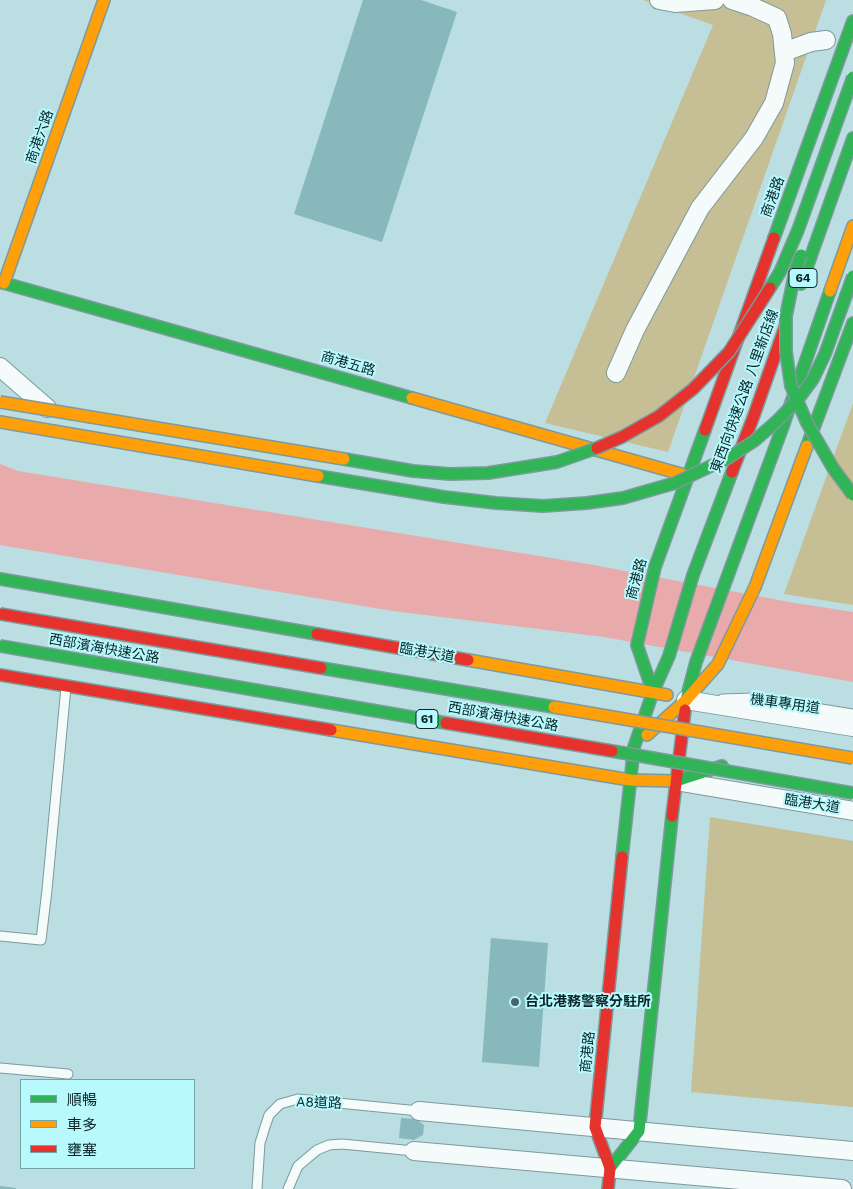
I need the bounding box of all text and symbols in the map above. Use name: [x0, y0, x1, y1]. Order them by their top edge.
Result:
street label: 商港六路: [23, 108, 57, 166]
street label: 商港路: [758, 174, 788, 220]
road number: 64: [789, 268, 817, 288]
street label: 東西向快速公路 八里新店線: [708, 307, 782, 475]
street label: 商港五路: [319, 348, 377, 380]
street label: 商港路: [623, 557, 651, 601]
street label: 西部濱海快速公路: [47, 631, 161, 667]
street label: 臨港大道: [398, 640, 456, 666]
street label: 機車專用道: [749, 691, 821, 717]
street label: 西部濱海快速公路: [446, 699, 560, 735]
road number: 61: [416, 710, 438, 729]
street label: 臨港大道: [783, 791, 841, 817]
place label: 台北港務警察分駐所: [525, 994, 651, 1010]
marker: 台北港務警察分駐所: [509, 996, 521, 1008]
street label: 商港路: [577, 1030, 599, 1074]
legend: [20, 1079, 195, 1169]
text: 順暢: [67, 1091, 97, 1109]
street label: A8道路: [296, 1094, 342, 1112]
text: 車多: [67, 1116, 97, 1134]
text: 壅塞: [67, 1141, 97, 1159]

